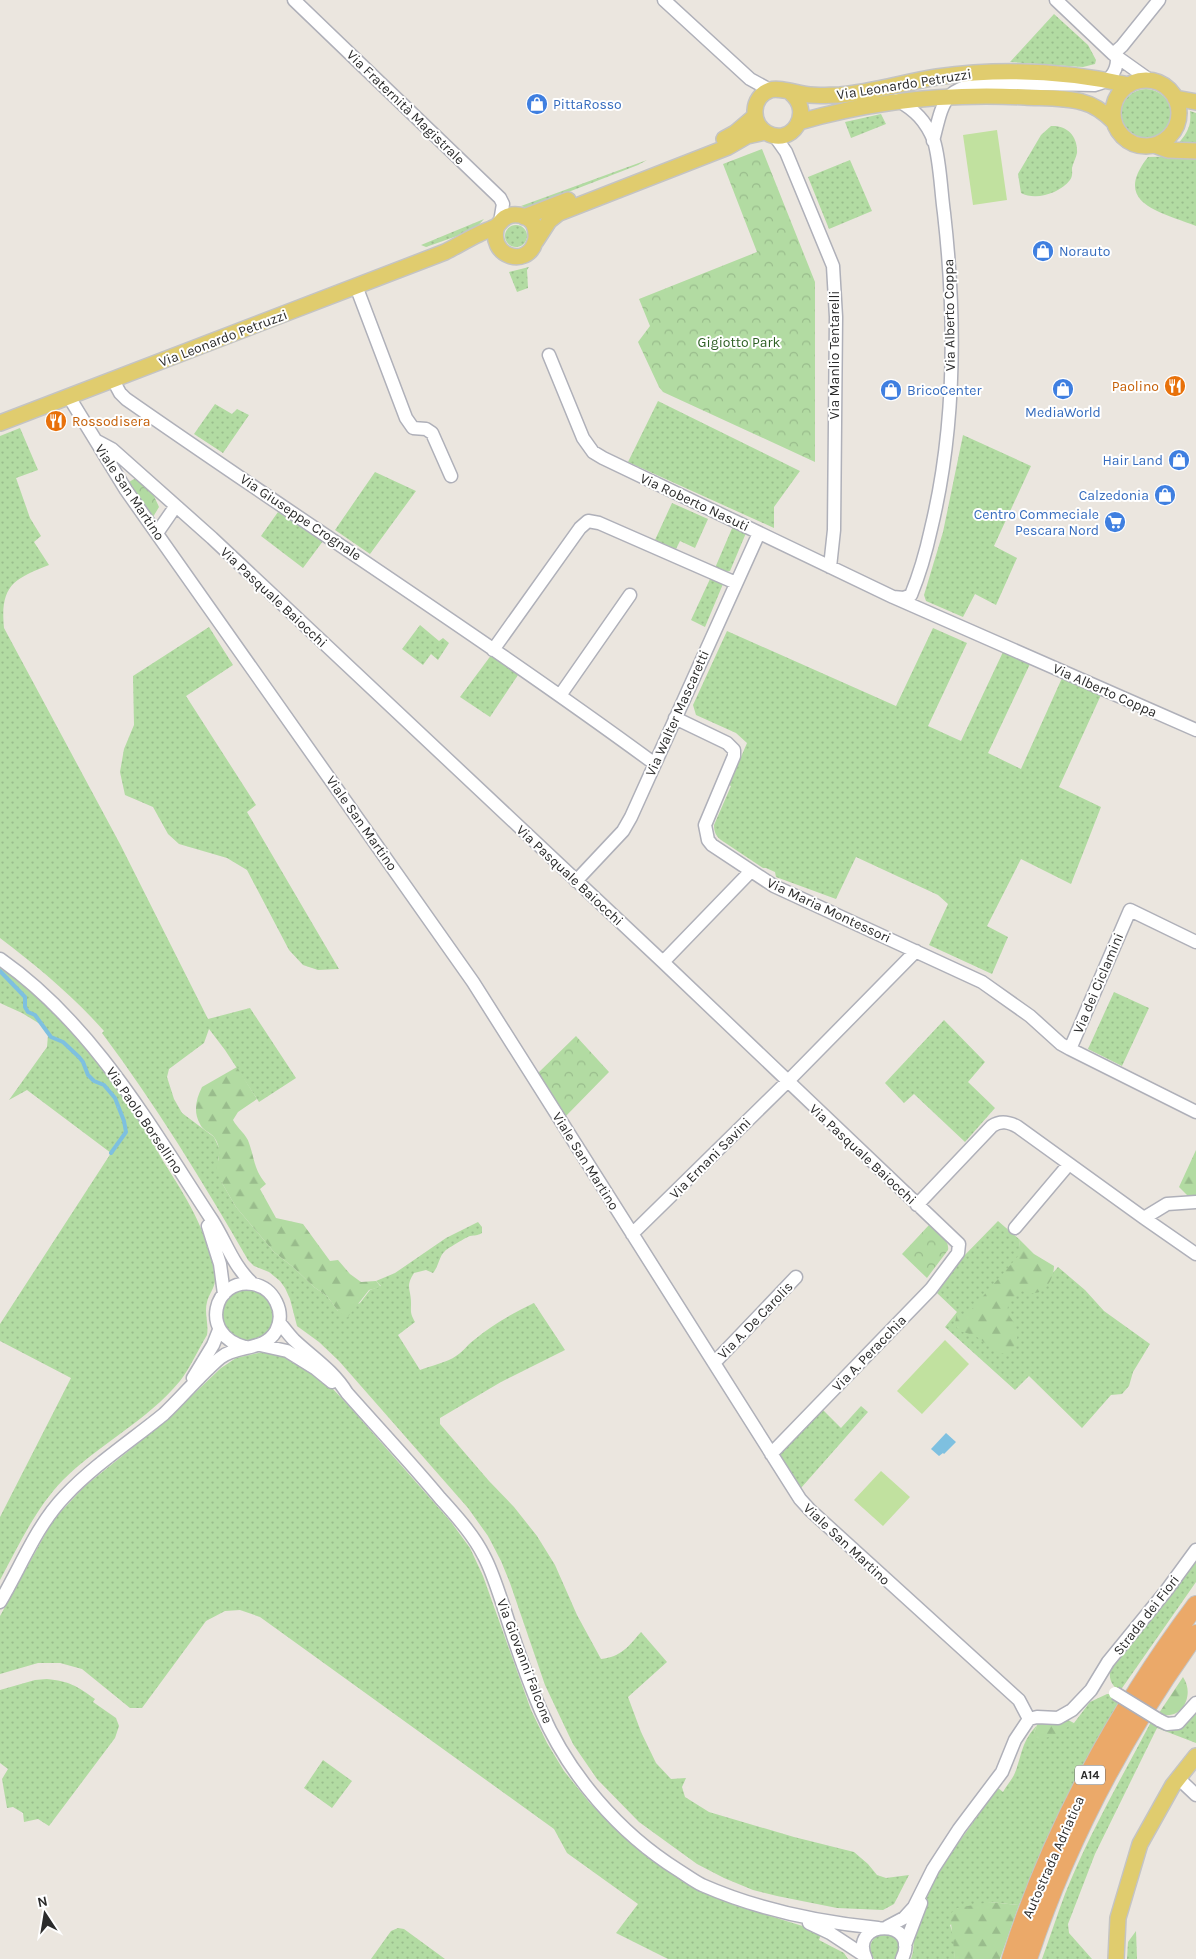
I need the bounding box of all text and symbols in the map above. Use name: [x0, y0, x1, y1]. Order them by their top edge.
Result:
street label: Via Fraternità Magistrale: [343, 46, 468, 168]
street label: Via Leonardo Petruzzi: [836, 65, 973, 104]
shop icon: PittaRosso: [525, 92, 549, 116]
place label: PittaRosso: [553, 96, 622, 113]
shop icon: Norauto: [1031, 239, 1055, 263]
place label: Norauto: [1059, 243, 1110, 260]
street label: Via Alberto Coppa: [940, 259, 959, 371]
street label: Via Manlio Tentarelli: [826, 291, 843, 420]
street label: Via Leonardo Petruzzi: [157, 306, 290, 371]
park label: Gigiotto Park: [698, 334, 781, 351]
restaurant icon: Paolino: [1163, 374, 1187, 398]
shop icon: MediaWorld: [1051, 377, 1075, 401]
shop icon: BricoCenter: [879, 378, 903, 402]
place label: Paolino: [1112, 378, 1159, 395]
place label: BricoCenter: [907, 382, 982, 399]
place label: MediaWorld: [1025, 404, 1101, 421]
restaurant icon: Rossodisera: [44, 409, 68, 433]
place label: Rossodisera: [72, 413, 150, 430]
street label: Viale San Martino: [91, 441, 168, 544]
shop icon: Hair Land: [1167, 448, 1191, 472]
place label: Hair Land: [1102, 452, 1163, 469]
street label: Via Giuseppe Crognale: [237, 470, 365, 564]
street label: Via Roberto Nasuti: [637, 470, 752, 535]
shop icon: Calzedonia: [1153, 483, 1177, 507]
place label: Calzedonia: [1079, 487, 1149, 504]
place label: Centro Commeciale Pescara Nord: [974, 506, 1099, 539]
supermarket icon: Centro Commeciale Pescara Nord: [1103, 510, 1127, 534]
street label: Via Pasquale Baiocchi: [217, 543, 331, 651]
street label: Via Walter Mascaretti: [642, 647, 713, 779]
street label: Via Alberto Coppa: [1050, 660, 1159, 721]
street label: Viale San Martino: [322, 772, 401, 874]
street label: Via Pasquale Baiocchi: [513, 821, 627, 929]
street label: Via Maria Montessori: [764, 874, 894, 947]
street label: Via dei Ciclamini: [1070, 930, 1127, 1036]
street label: Via Paolo Borsellino: [103, 1064, 187, 1177]
street label: Via Pasquale Baiocchi: [806, 1100, 920, 1208]
street label: Viale San Martino: [549, 1109, 623, 1213]
street label: Via Ernani Savini: [666, 1114, 755, 1203]
street label: Via A. De Carolis: [714, 1278, 797, 1363]
street label: Via A. Peracchia: [829, 1312, 910, 1395]
street label: Viale San Martino: [800, 1500, 894, 1589]
street label: Strada dei Fiori: [1110, 1572, 1183, 1659]
street label: Via Giovanni Falcone: [493, 1596, 556, 1726]
road number: A14: [1075, 1766, 1105, 1784]
street label: Autostrada Adriatica: [1019, 1794, 1088, 1921]
north arrow: [20, 1889, 70, 1939]
text: N: [36, 1892, 49, 1911]

